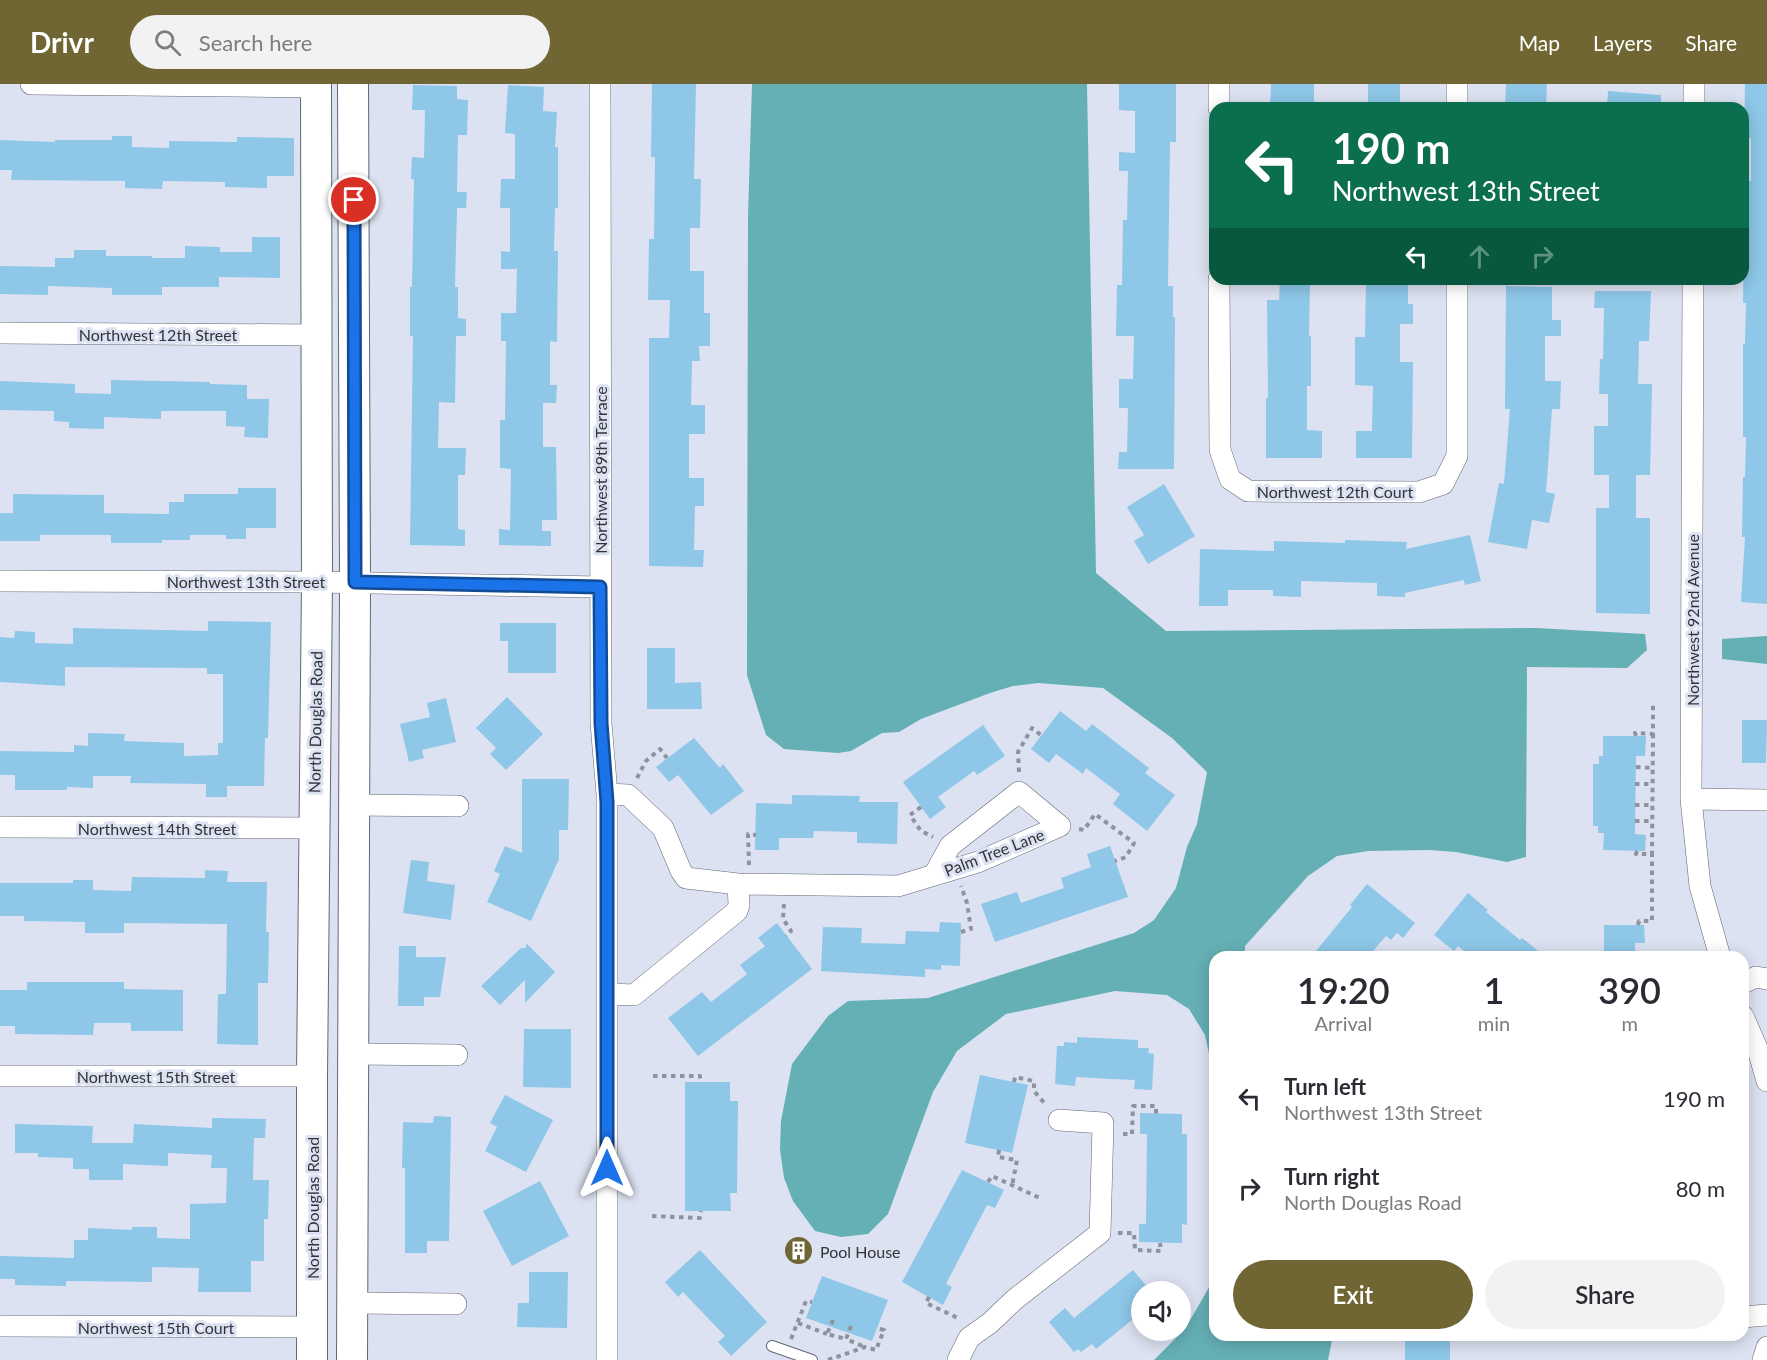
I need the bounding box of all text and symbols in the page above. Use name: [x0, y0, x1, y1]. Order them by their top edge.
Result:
search box: [130, 15, 550, 69]
text: Drivr: [30, 25, 94, 59]
icon: search: [151, 26, 184, 59]
text: Search here: [199, 29, 312, 56]
text: Map: [1519, 30, 1560, 55]
text: Layers: [1593, 30, 1652, 55]
text: Share: [1685, 30, 1737, 55]
text: 190 m: [1332, 123, 1450, 173]
icon: left: [1233, 126, 1311, 204]
pin: [328, 174, 379, 225]
text: Northwest 13th Street: [1332, 174, 1600, 207]
icon: arrive: [337, 183, 370, 216]
icon: left: [1400, 240, 1433, 273]
icon: ahead: [1463, 240, 1496, 273]
icon: right: [1526, 240, 1559, 273]
street label: Northwest 12th Street: [79, 325, 238, 344]
street label: Northwest 89th Terrace: [591, 386, 610, 554]
street label: Northwest 12th Court: [1257, 482, 1414, 501]
street label: Northwest 92nd Avenue: [1683, 534, 1702, 706]
street label: Northwest 13th Street: [167, 572, 326, 591]
street label: North Douglas Road: [304, 651, 326, 793]
street label: Northwest 14th Street: [78, 819, 237, 838]
street label: Palm Tree Lane: [941, 824, 1047, 880]
text: 19:20: [1297, 968, 1390, 1012]
text: 1: [1484, 968, 1504, 1012]
text: 390: [1598, 968, 1661, 1012]
text: Arrival: [1315, 1011, 1372, 1035]
text: min: [1478, 1011, 1510, 1035]
text: m: [1621, 1011, 1638, 1035]
street label: Northwest 15th Street: [77, 1067, 236, 1086]
text: Turn left: [1284, 1073, 1366, 1100]
icon: left: [1233, 1082, 1266, 1115]
text: 190 m: [1663, 1085, 1725, 1112]
text: Northwest 13th Street: [1284, 1100, 1482, 1124]
position arrow: [575, 1136, 639, 1200]
street label: North Douglas Road: [303, 1137, 322, 1279]
text: Turn right: [1284, 1163, 1379, 1190]
icon: right: [1233, 1172, 1266, 1205]
text: 80 m: [1676, 1175, 1725, 1202]
text: North Douglas Road: [1284, 1190, 1462, 1214]
building icon: Pool House: [783, 1235, 815, 1267]
place label: Pool House: [820, 1242, 901, 1261]
button: Exit: [1233, 1260, 1473, 1329]
button: Share: [1485, 1260, 1725, 1329]
map controls: [1131, 1281, 1191, 1341]
button: sound: [1131, 1281, 1191, 1341]
street label: Northwest 15th Court: [78, 1318, 235, 1337]

